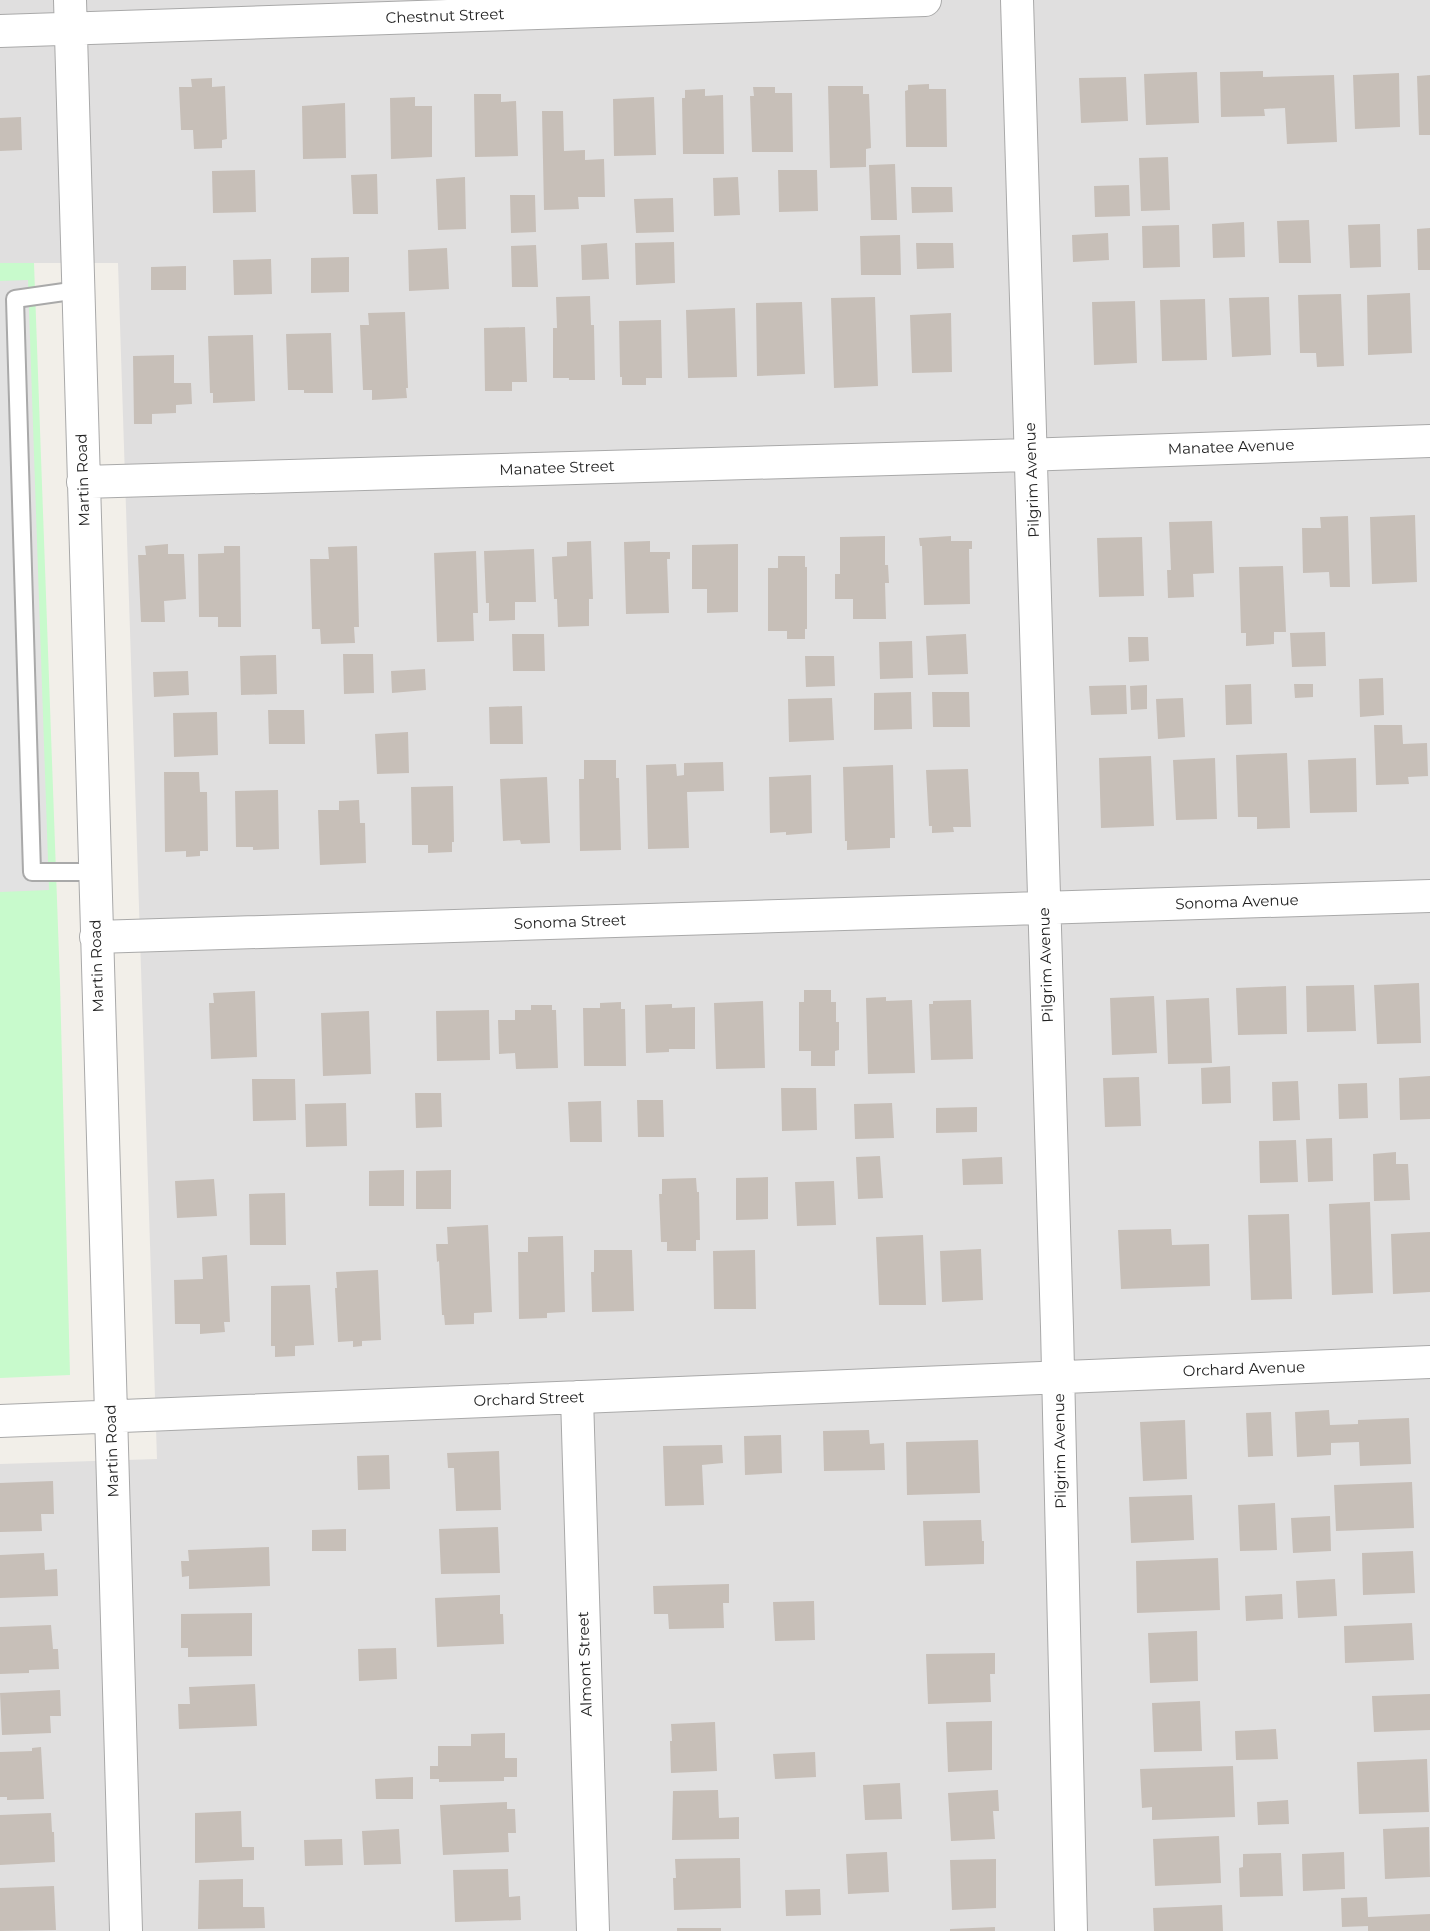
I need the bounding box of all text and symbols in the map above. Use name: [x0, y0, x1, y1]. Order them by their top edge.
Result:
street label: Chestnut Street: [385, 4, 505, 27]
street label: Pilgrim Avenue: [1020, 422, 1043, 538]
street label: Martin Road: [71, 433, 94, 527]
street label: Manatee Avenue: [1167, 435, 1295, 458]
street label: Manatee Street: [499, 456, 615, 479]
street label: Sonoma Avenue: [1175, 890, 1299, 913]
street label: Pilgrim Avenue: [1034, 907, 1057, 1023]
street label: Sonoma Street: [514, 910, 626, 933]
street label: Martin Road: [85, 919, 108, 1013]
street label: Orchard Avenue: [1183, 1357, 1305, 1380]
street label: Orchard Street: [473, 1387, 585, 1410]
street label: Pilgrim Avenue: [1049, 1393, 1070, 1509]
street label: Martin Road: [100, 1404, 123, 1498]
street label: Almont Street: [573, 1611, 596, 1717]

